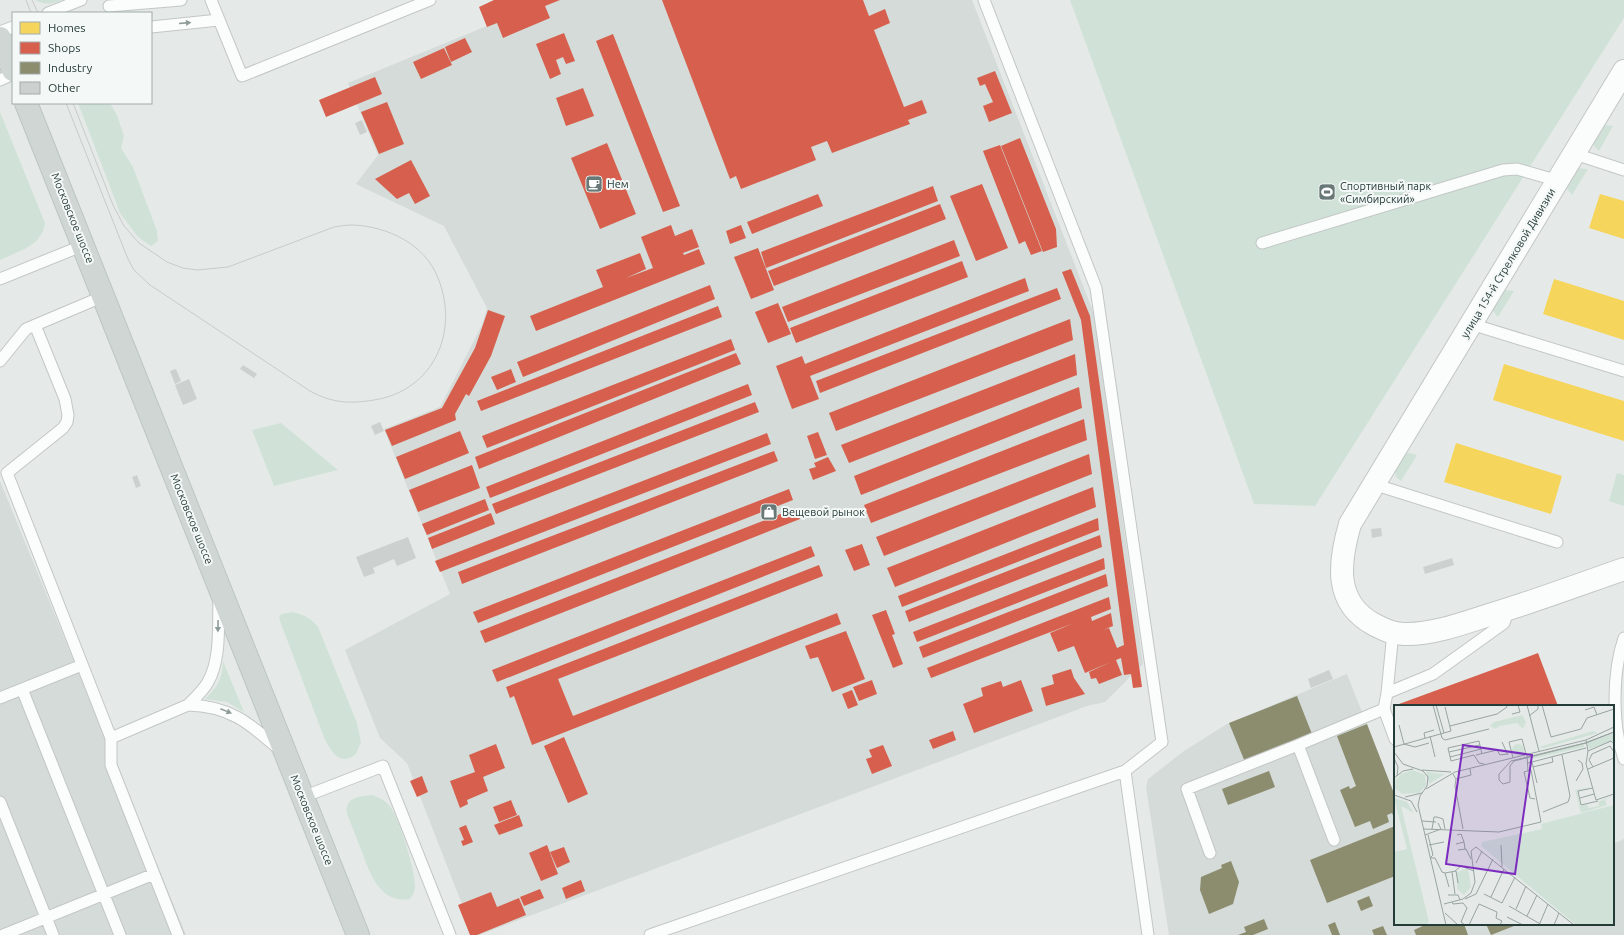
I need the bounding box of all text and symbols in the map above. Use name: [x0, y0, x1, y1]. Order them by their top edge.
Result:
legend: [12, 12, 152, 104]
one-way arrow: [179, 20, 191, 27]
text: Homes: [48, 21, 86, 34]
text: Shops: [48, 41, 80, 54]
text: Industry: [48, 61, 93, 74]
text: Other: [48, 81, 81, 94]
street label: Московское шоссе: [49, 171, 97, 265]
cafe icon: Нем: [584, 174, 604, 194]
place label: Нем: [607, 178, 629, 190]
place label: Спортивный парк «Симбирский»: [1340, 180, 1431, 205]
sports icon: Спортивный парк «Симбирский»: [1317, 182, 1337, 202]
street label: улица 154-й Стрелковой Дивизии: [1458, 186, 1558, 340]
street label: Московское шоссе: [168, 472, 216, 566]
shop icon: Вещевой рынок: [759, 502, 779, 522]
place label: Вещевой рынок: [782, 506, 865, 518]
one-way arrow: [215, 620, 222, 632]
inset map: [1394, 705, 1614, 925]
one-way arrow: [220, 708, 231, 714]
street label: Московское шоссе: [288, 773, 336, 867]

